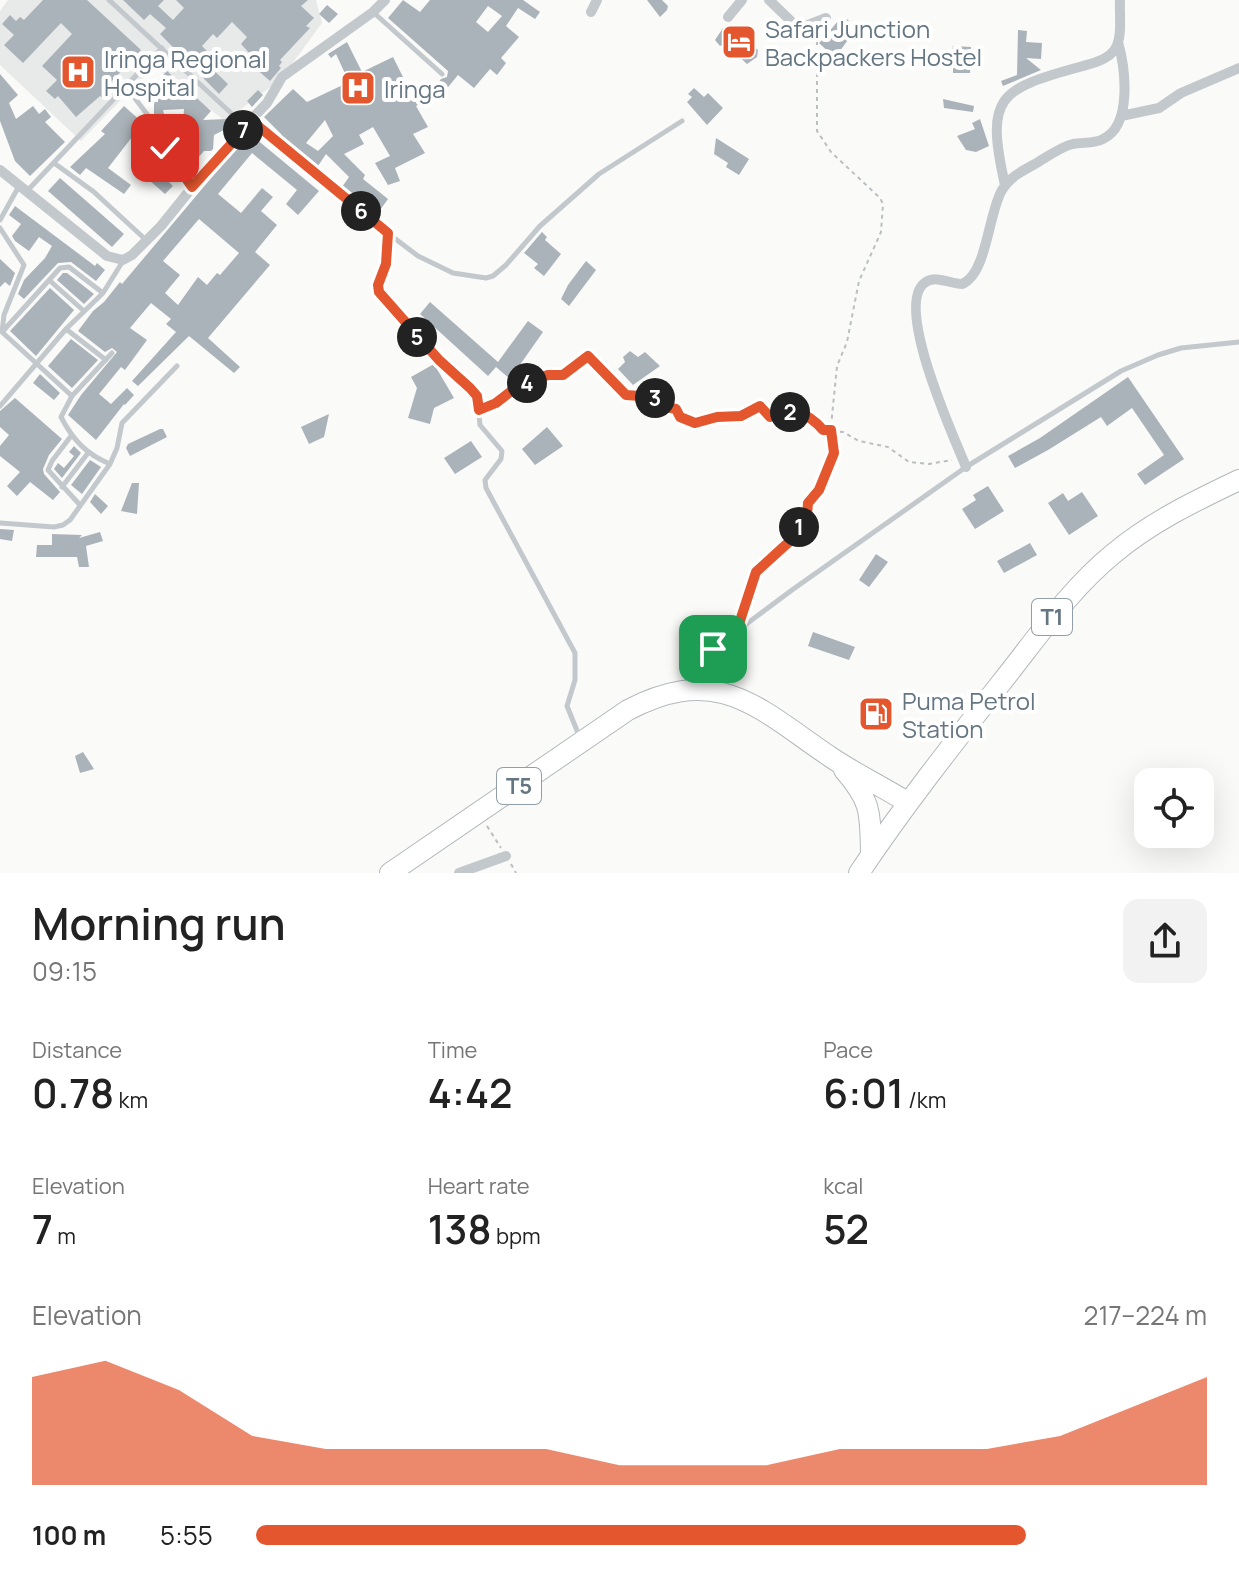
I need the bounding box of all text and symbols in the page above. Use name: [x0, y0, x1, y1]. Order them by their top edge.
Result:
place label: Safari Junction Backpackers Hostel: [765, 12, 982, 73]
hotel icon: Safari Junction Backpackers Hostel: [720, 23, 758, 61]
place label: Iringa Regional Hospital: [104, 42, 267, 103]
hospital icon: Iringa Regional Hospital: [59, 53, 97, 91]
hospital icon: Iringa: [339, 69, 377, 107]
place label: Iringa: [384, 72, 446, 105]
pin: 7: [223, 110, 263, 150]
pin: [131, 114, 199, 182]
text: 7: [237, 115, 249, 145]
icon: check: [143, 126, 187, 170]
pin: 6: [341, 191, 381, 231]
text: 6: [354, 196, 368, 226]
pin: 5: [397, 317, 437, 357]
text: 5: [411, 322, 423, 352]
pin: 4: [507, 363, 547, 403]
text: 4: [520, 368, 534, 398]
pin: 3: [635, 378, 675, 418]
text: 3: [649, 383, 661, 413]
pin: 2: [770, 392, 810, 432]
text: 2: [783, 397, 797, 427]
pin: 1: [779, 507, 819, 547]
text: 1: [794, 512, 804, 542]
road number: T1: [1032, 599, 1072, 635]
pin: [679, 615, 747, 683]
icon: arrive: [691, 627, 735, 671]
place label: Puma Petrol Station: [902, 684, 1036, 745]
fuel station icon: Puma Petrol Station: [857, 695, 895, 733]
road number: T5: [497, 768, 541, 804]
map controls: [1134, 768, 1214, 848]
button: locate: [1134, 768, 1214, 848]
text: Morning run: [32, 893, 286, 953]
button: share: [1123, 899, 1207, 983]
text: 09:15: [32, 953, 97, 989]
text: Distance: [32, 1035, 122, 1065]
text: Time: [428, 1035, 477, 1065]
text: Pace: [823, 1035, 873, 1065]
text: 0.78: [32, 1065, 114, 1120]
text: 4:42: [428, 1065, 512, 1120]
text: 6:01: [823, 1065, 904, 1120]
text: km: [114, 1085, 148, 1115]
text: /km: [904, 1085, 946, 1115]
text: Elevation: [32, 1171, 125, 1201]
text: Heart rate: [428, 1171, 530, 1201]
text: kcal: [823, 1171, 863, 1201]
text: 7: [32, 1201, 53, 1256]
text: 138: [428, 1201, 491, 1256]
text: 52: [823, 1201, 869, 1256]
text: m: [53, 1221, 76, 1251]
text: bpm: [491, 1221, 541, 1251]
text: Elevation: [32, 1297, 142, 1333]
text: 217–224 m: [1084, 1297, 1207, 1333]
text: 100 m: [32, 1517, 106, 1553]
text: 5:55: [160, 1517, 213, 1553]

